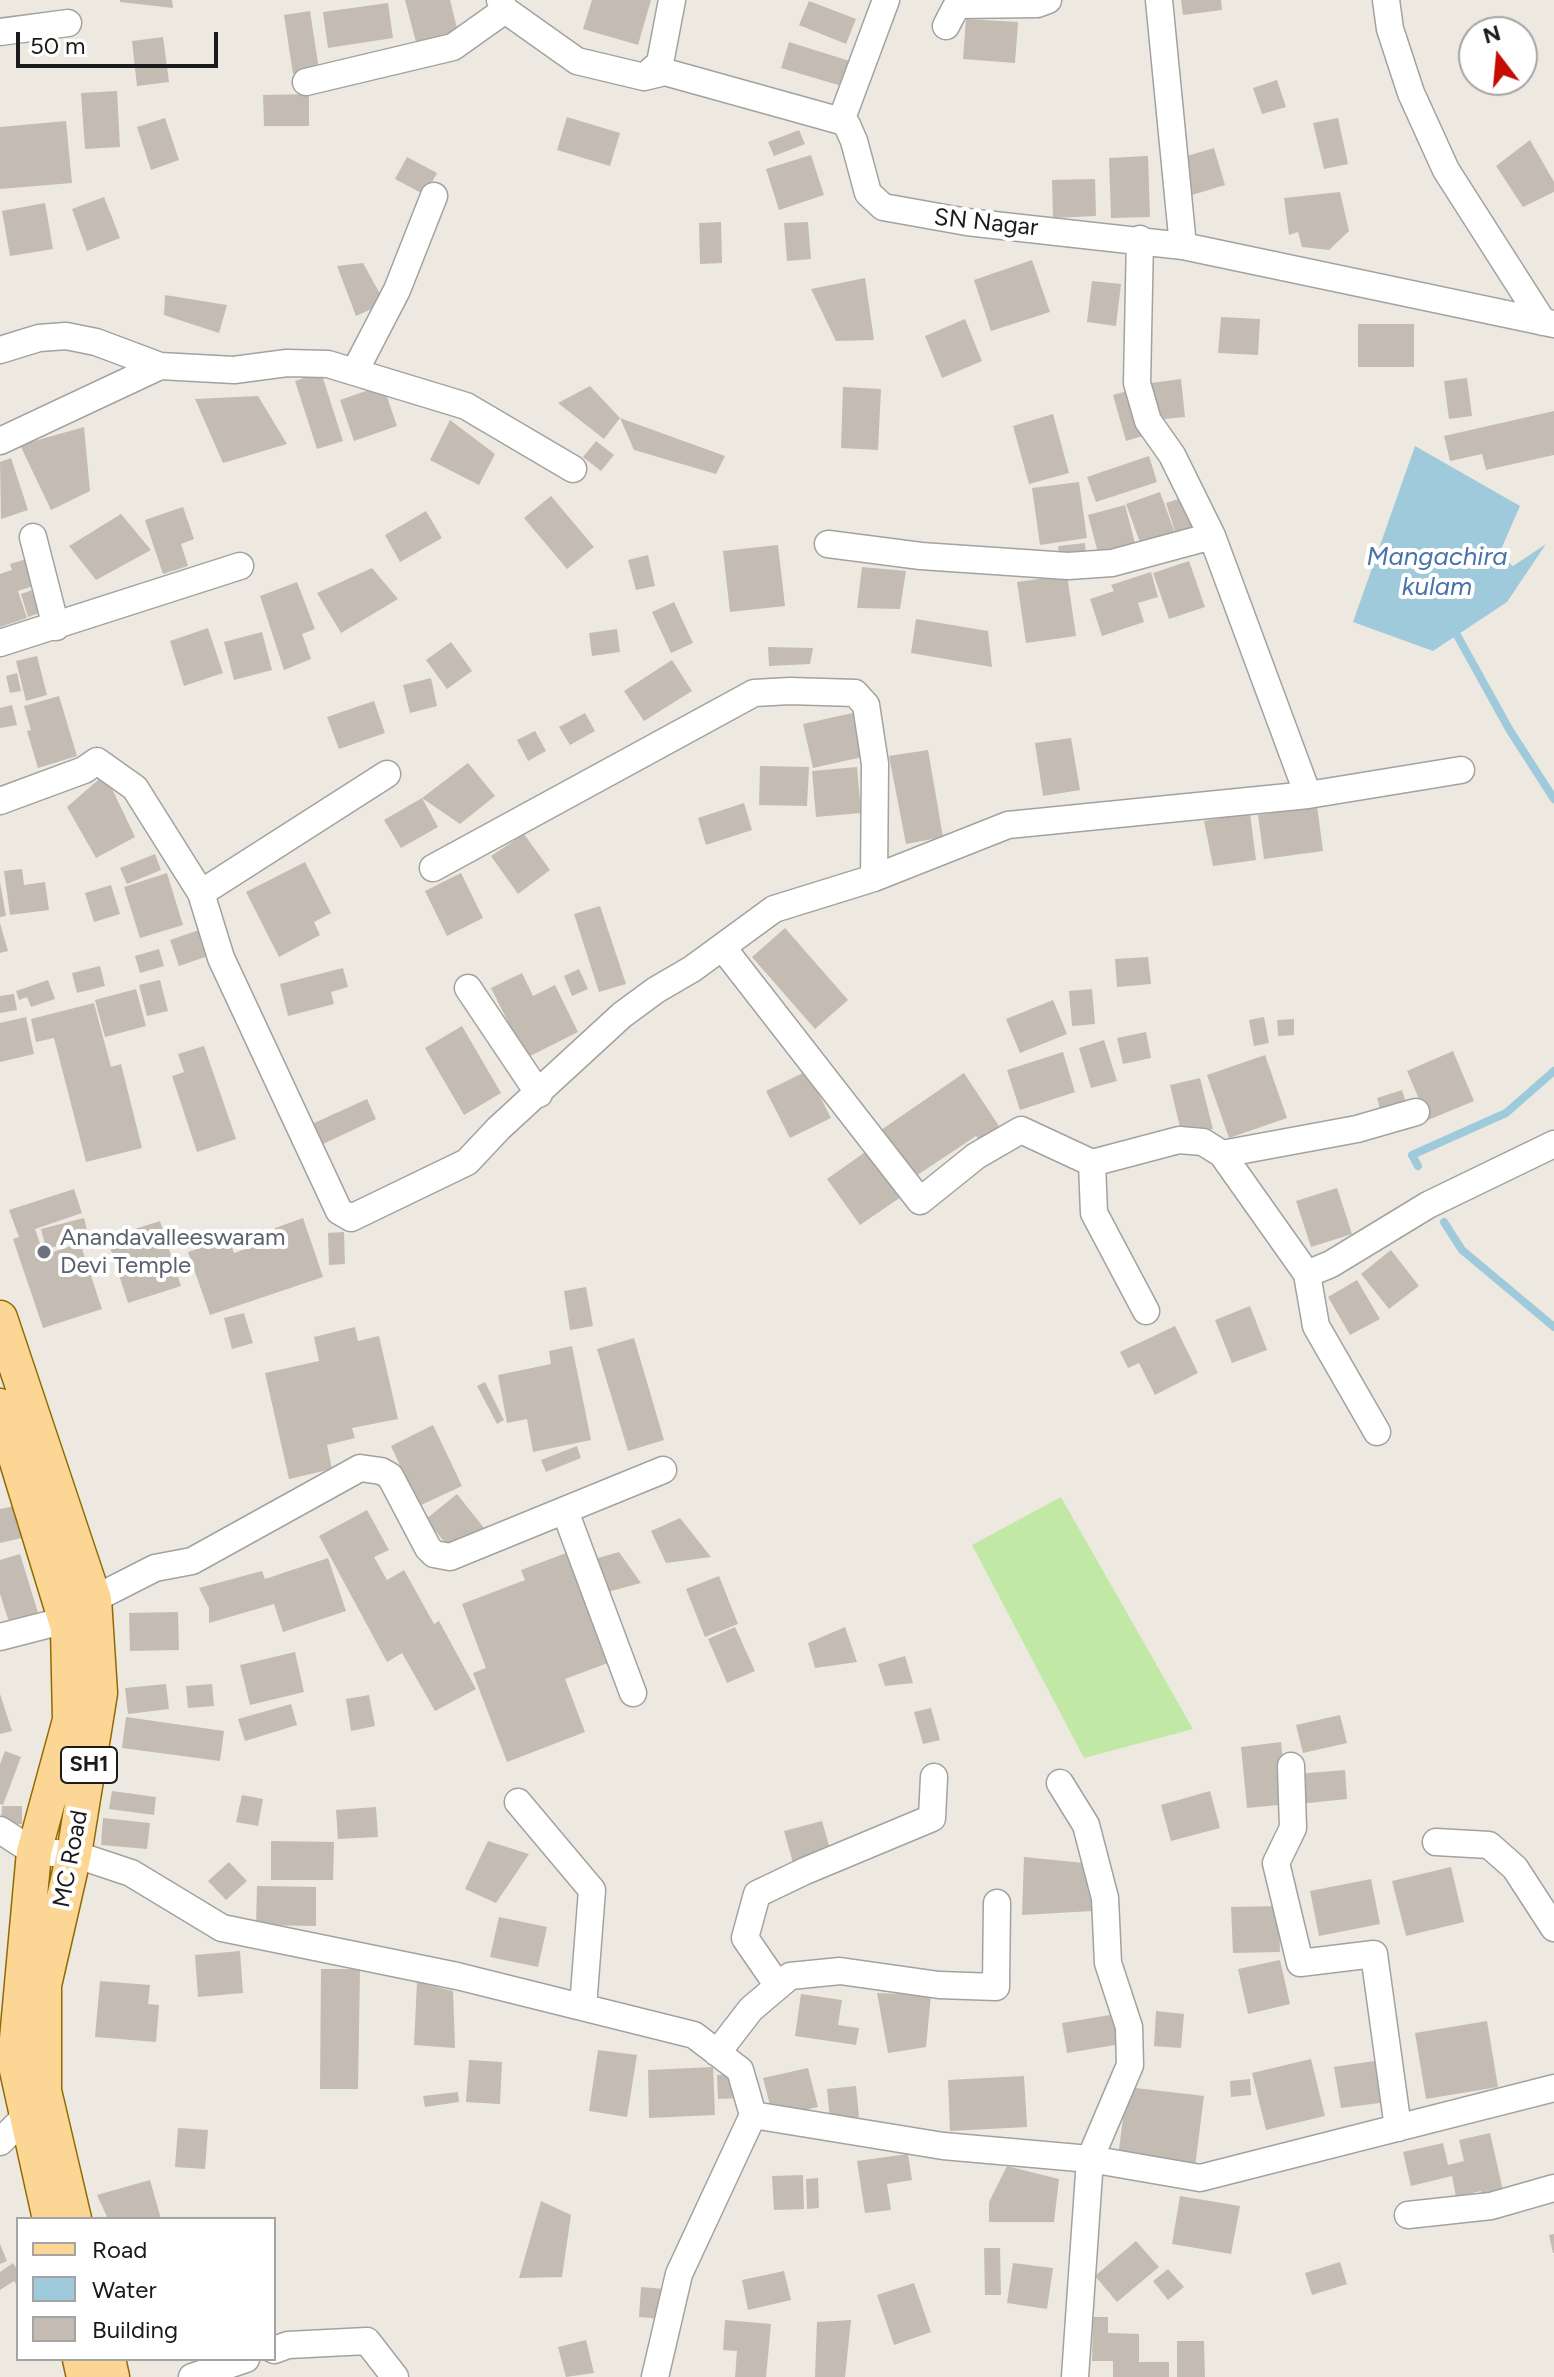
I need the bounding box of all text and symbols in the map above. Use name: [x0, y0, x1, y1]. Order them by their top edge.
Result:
scale bar: [20, 16, 222, 66]
north arrow: [1458, 16, 1538, 96]
text: N: [1480, 19, 1504, 50]
text: 50 m: [30, 31, 86, 60]
street label: SN Nagar: [933, 203, 1039, 243]
water label: Mangachira kulam: [1366, 541, 1508, 602]
place label: Anandavalleeswaram Devi Temple: [60, 1224, 285, 1280]
marker: Anandavalleeswaram Devi Temple: [35, 1243, 53, 1261]
road number: SH1: [61, 1747, 117, 1783]
street label: MC Road: [47, 1808, 95, 1910]
legend: [16, 2217, 276, 2361]
text: Road: [92, 2235, 147, 2264]
text: Water: [92, 2275, 157, 2304]
text: Building: [92, 2315, 178, 2344]

